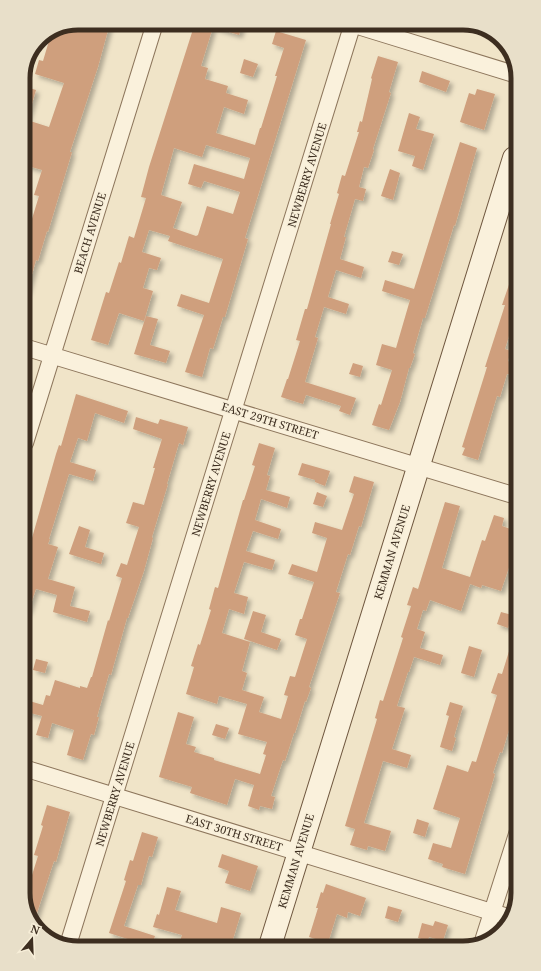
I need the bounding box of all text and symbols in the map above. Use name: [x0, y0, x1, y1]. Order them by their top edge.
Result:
street label: NEWBERRY AVENUE: [283, 121, 330, 229]
street label: BEACH AVENUE: [70, 190, 109, 275]
street label: EAST 29TH STREET: [220, 399, 321, 442]
street label: NEWBERRY AVENUE: [187, 430, 234, 538]
street label: KEMMAN AVENUE: [370, 502, 413, 601]
street label: NEWBERRY AVENUE: [91, 740, 138, 848]
street label: EAST 30TH STREET: [184, 811, 285, 854]
street label: KEMMAN AVENUE: [274, 811, 317, 910]
north arrow: [12, 919, 52, 959]
text: N: [29, 921, 42, 938]

